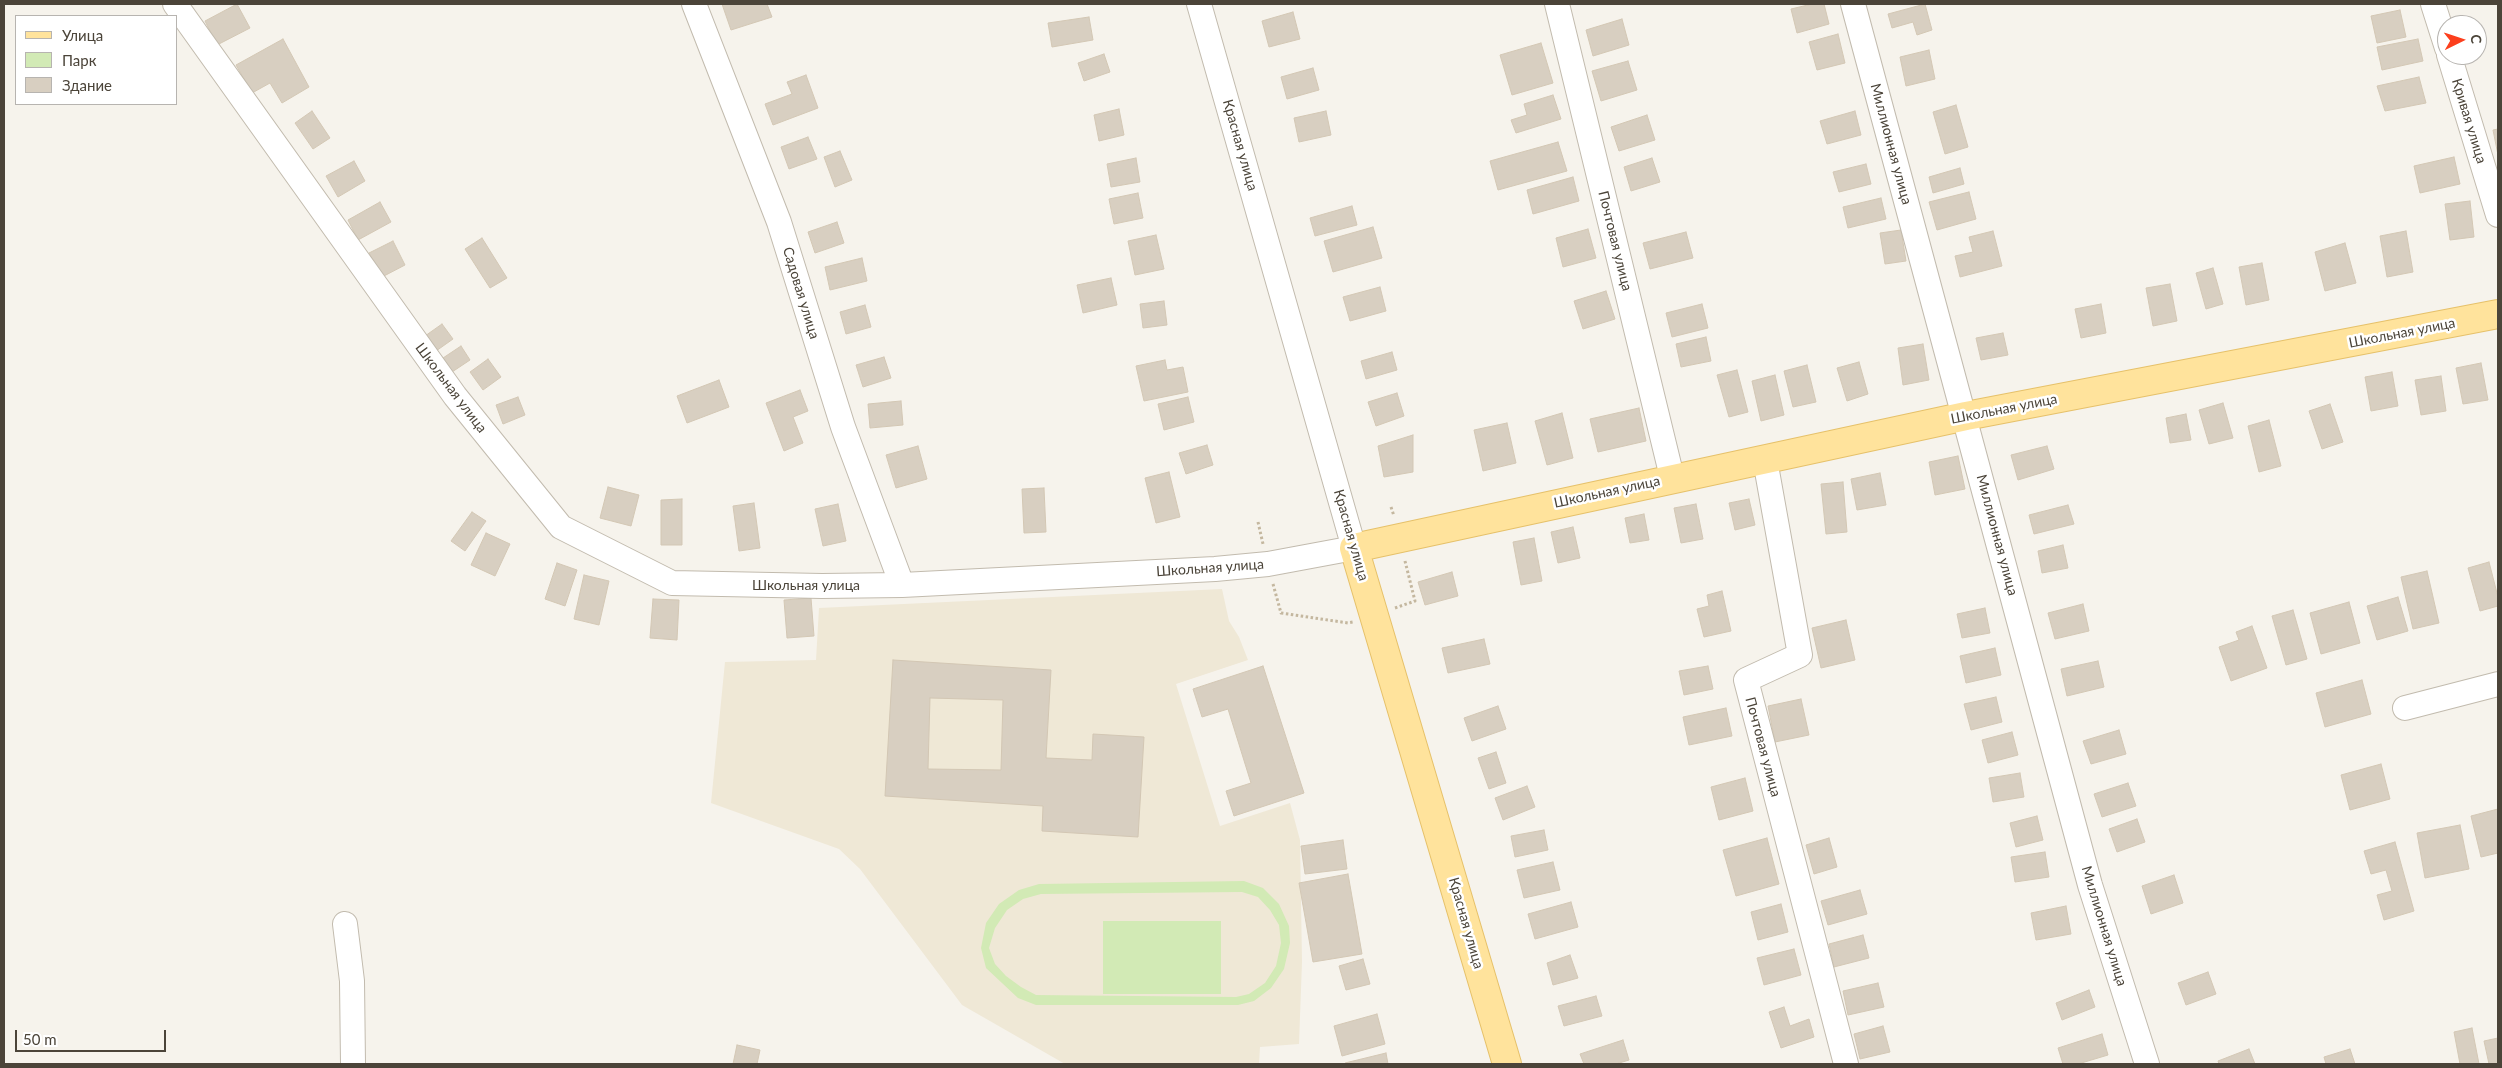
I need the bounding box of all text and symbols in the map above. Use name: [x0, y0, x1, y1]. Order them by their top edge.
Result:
legend: [15, 15, 178, 105]
north arrow: [2437, 15, 2487, 65]
text: Улица: [62, 26, 103, 44]
text: С: [2468, 34, 2485, 44]
text: Парк: [62, 51, 96, 69]
text: Здание: [62, 76, 112, 94]
street label: Кривая улица: [2448, 77, 2490, 165]
street label: Миллионная улица: [1867, 82, 1915, 206]
street label: Красная улица: [1219, 97, 1261, 193]
street label: Почтовая улица: [1594, 189, 1636, 293]
street label: Садовая улица: [779, 245, 823, 341]
street label: Школьная улица: [2347, 314, 2457, 352]
street label: Школьная улица: [412, 340, 490, 436]
street label: Школьная улица: [1949, 390, 2059, 428]
street label: Школьная улица: [1552, 473, 1662, 511]
street label: Миллионная улица: [1973, 473, 2021, 597]
street label: Красная улица: [1330, 487, 1372, 583]
street label: Школьная улица: [1155, 556, 1265, 580]
street label: Школьная улица: [752, 577, 860, 593]
street label: Почтовая улица: [1742, 695, 1784, 799]
street label: Миллионная улица: [2078, 864, 2130, 988]
street label: Красная улица: [1445, 875, 1487, 971]
scale bar: [18, 1020, 169, 1052]
text: 50 m: [23, 1030, 57, 1048]

